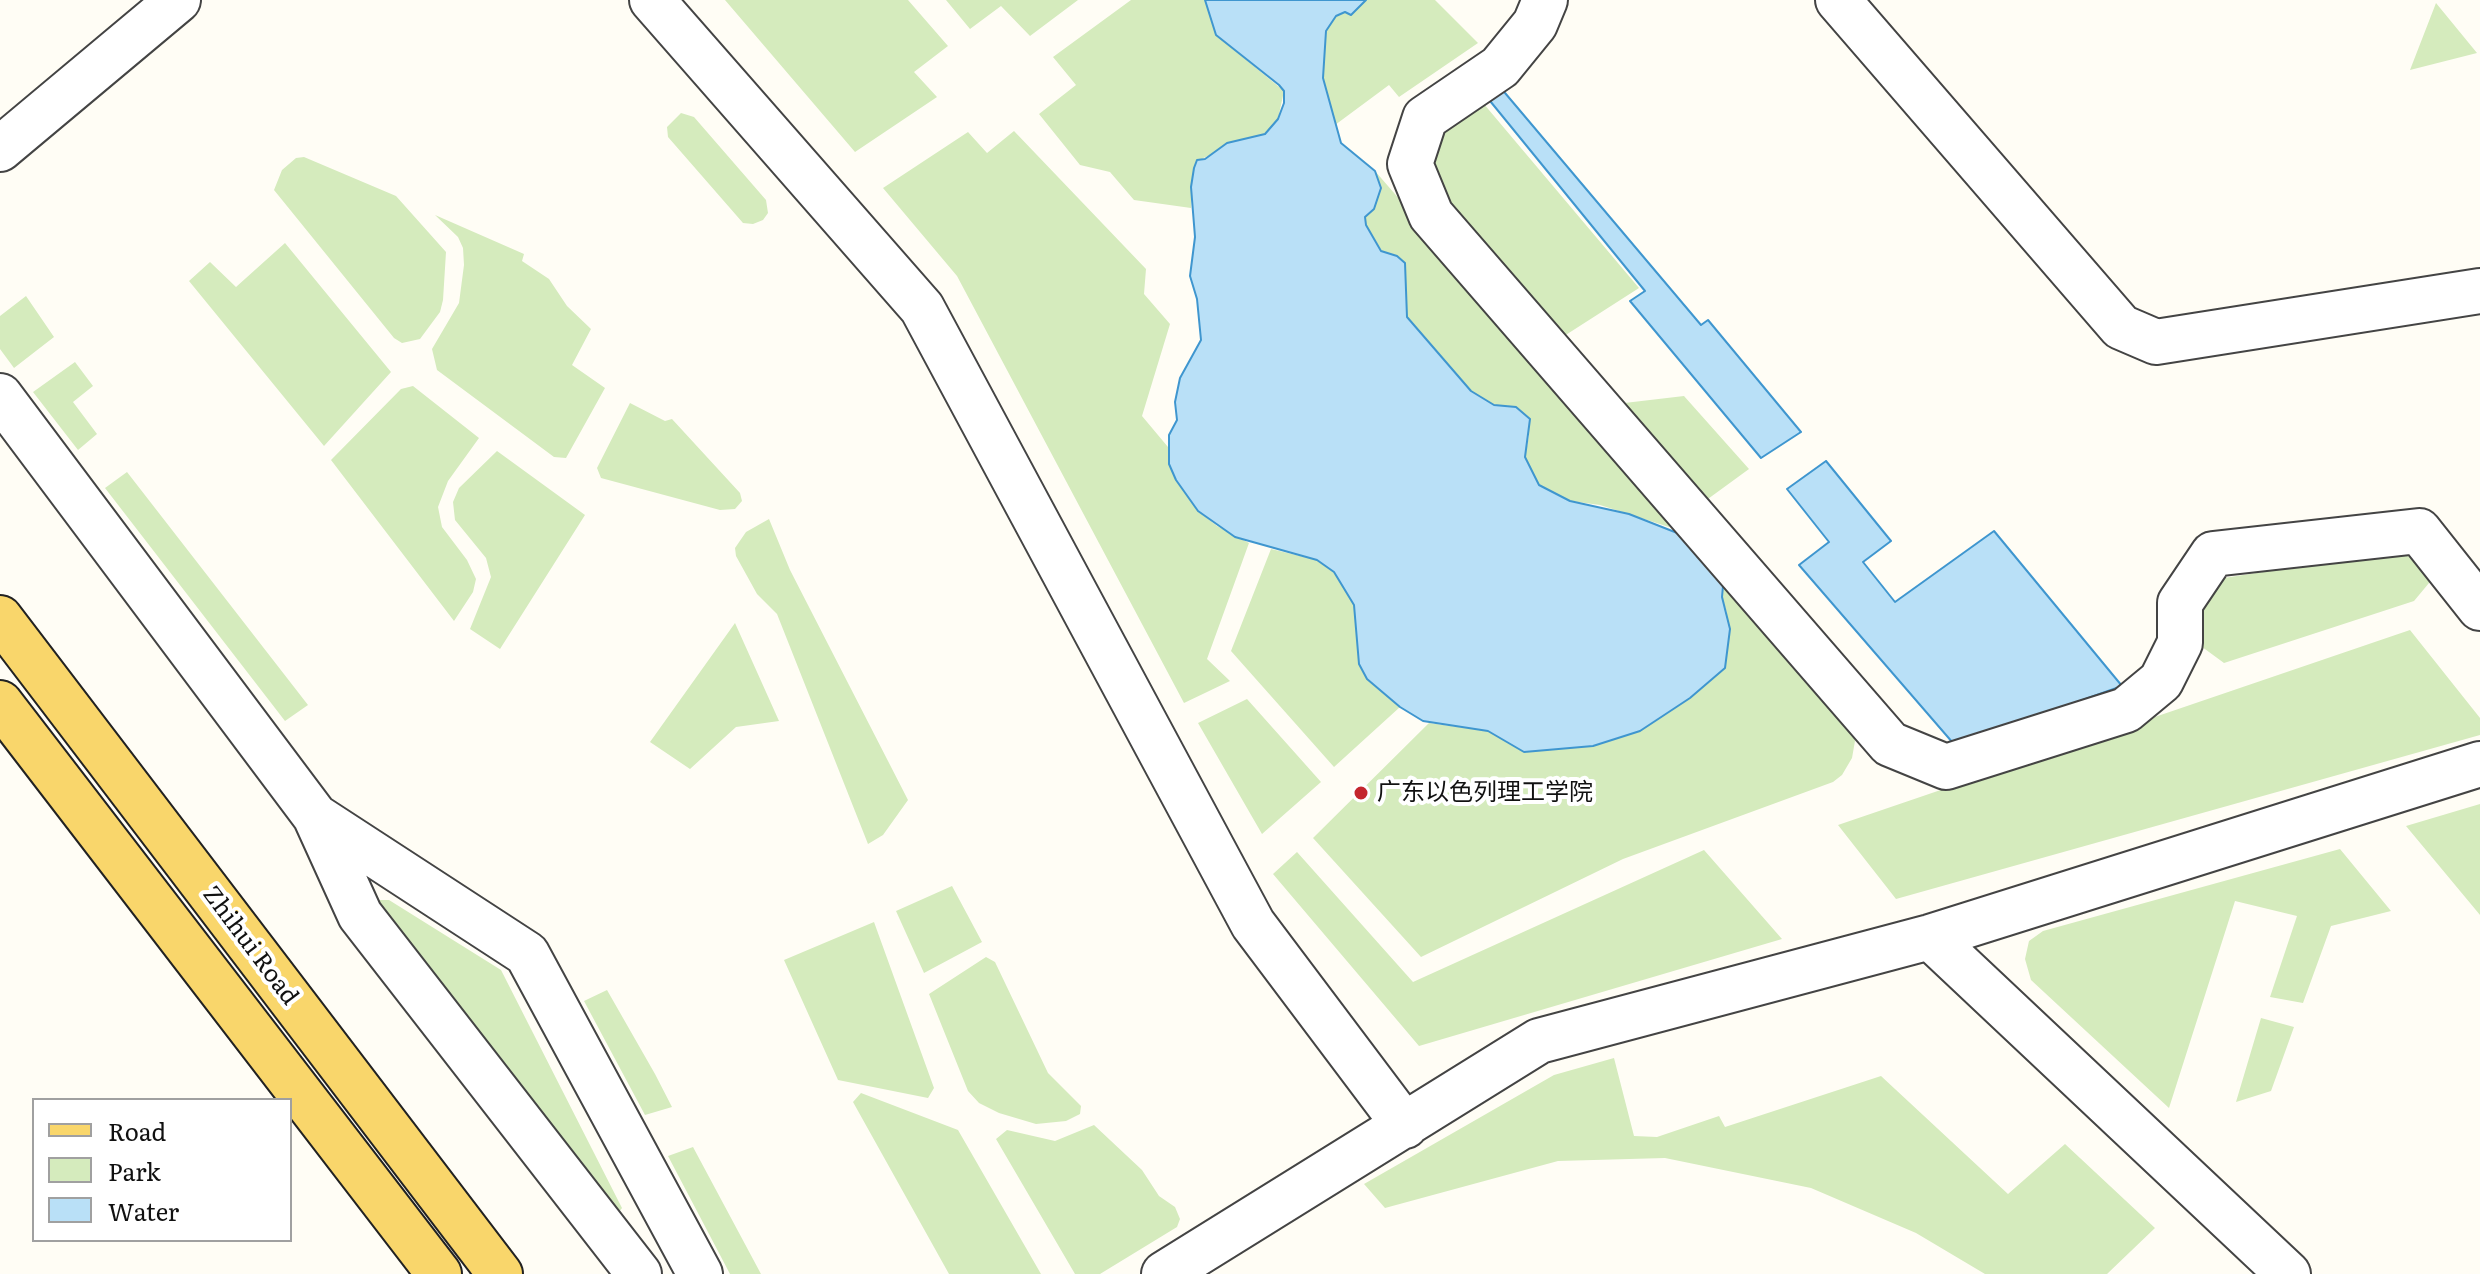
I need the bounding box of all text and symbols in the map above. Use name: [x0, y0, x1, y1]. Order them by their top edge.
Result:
place label: 广东以色列理工学院: [1377, 779, 1593, 807]
marker: 广东以色列理工学院: [1352, 784, 1370, 802]
street label: Zhihui Road: [196, 881, 304, 1011]
legend: [32, 1098, 292, 1242]
text: Road: [108, 1113, 166, 1148]
text: Park: [108, 1153, 161, 1188]
text: Water: [108, 1193, 179, 1228]

